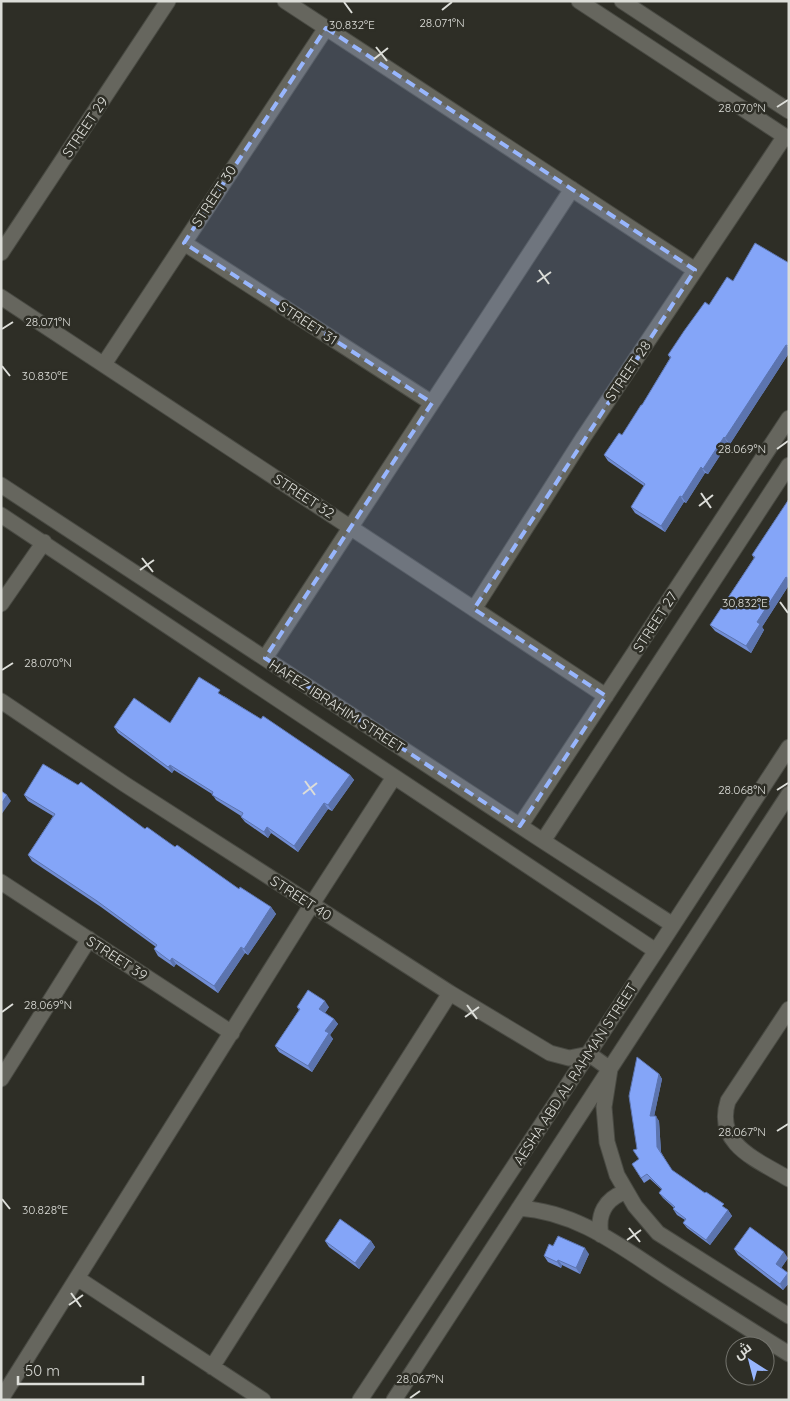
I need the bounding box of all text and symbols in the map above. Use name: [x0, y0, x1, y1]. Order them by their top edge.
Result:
text: 28.071°N: [419, 15, 465, 30]
text: 30.832°E: [329, 17, 375, 32]
street label: STREET 29: [58, 93, 112, 161]
text: 28.070°N: [718, 100, 766, 115]
street label: STREET 30: [188, 162, 240, 230]
street label: STREET 31: [275, 297, 341, 349]
text: 28.071°N: [25, 314, 71, 329]
street label: STREET 28: [601, 337, 655, 405]
text: 30.830°E: [22, 368, 68, 383]
text: 28.069°N: [718, 441, 766, 456]
street label: STREET 32: [270, 470, 338, 522]
street label: STREET 27: [629, 588, 681, 656]
text: 30.832°E: [722, 595, 768, 610]
text: 28.070°N: [24, 655, 72, 670]
street label: HAFEZ IBRAHIM STREET: [266, 655, 408, 757]
text: 28.068°N: [718, 782, 766, 797]
street label: STREET 40: [267, 872, 335, 924]
street label: STREET 39: [83, 932, 151, 984]
street label: AESHA ABD AL RAHMAN STREET: [509, 980, 641, 1168]
text: 28.069°N: [24, 997, 72, 1012]
text: 28.067°N: [718, 1124, 766, 1139]
text: 30.828°E: [22, 1202, 68, 1217]
north arrow: [725, 1336, 775, 1386]
text: ش: [730, 1338, 755, 1363]
scale bar: [18, 1354, 142, 1386]
text: 50 m: [25, 1361, 60, 1380]
text: 28.067°N: [396, 1371, 444, 1386]

